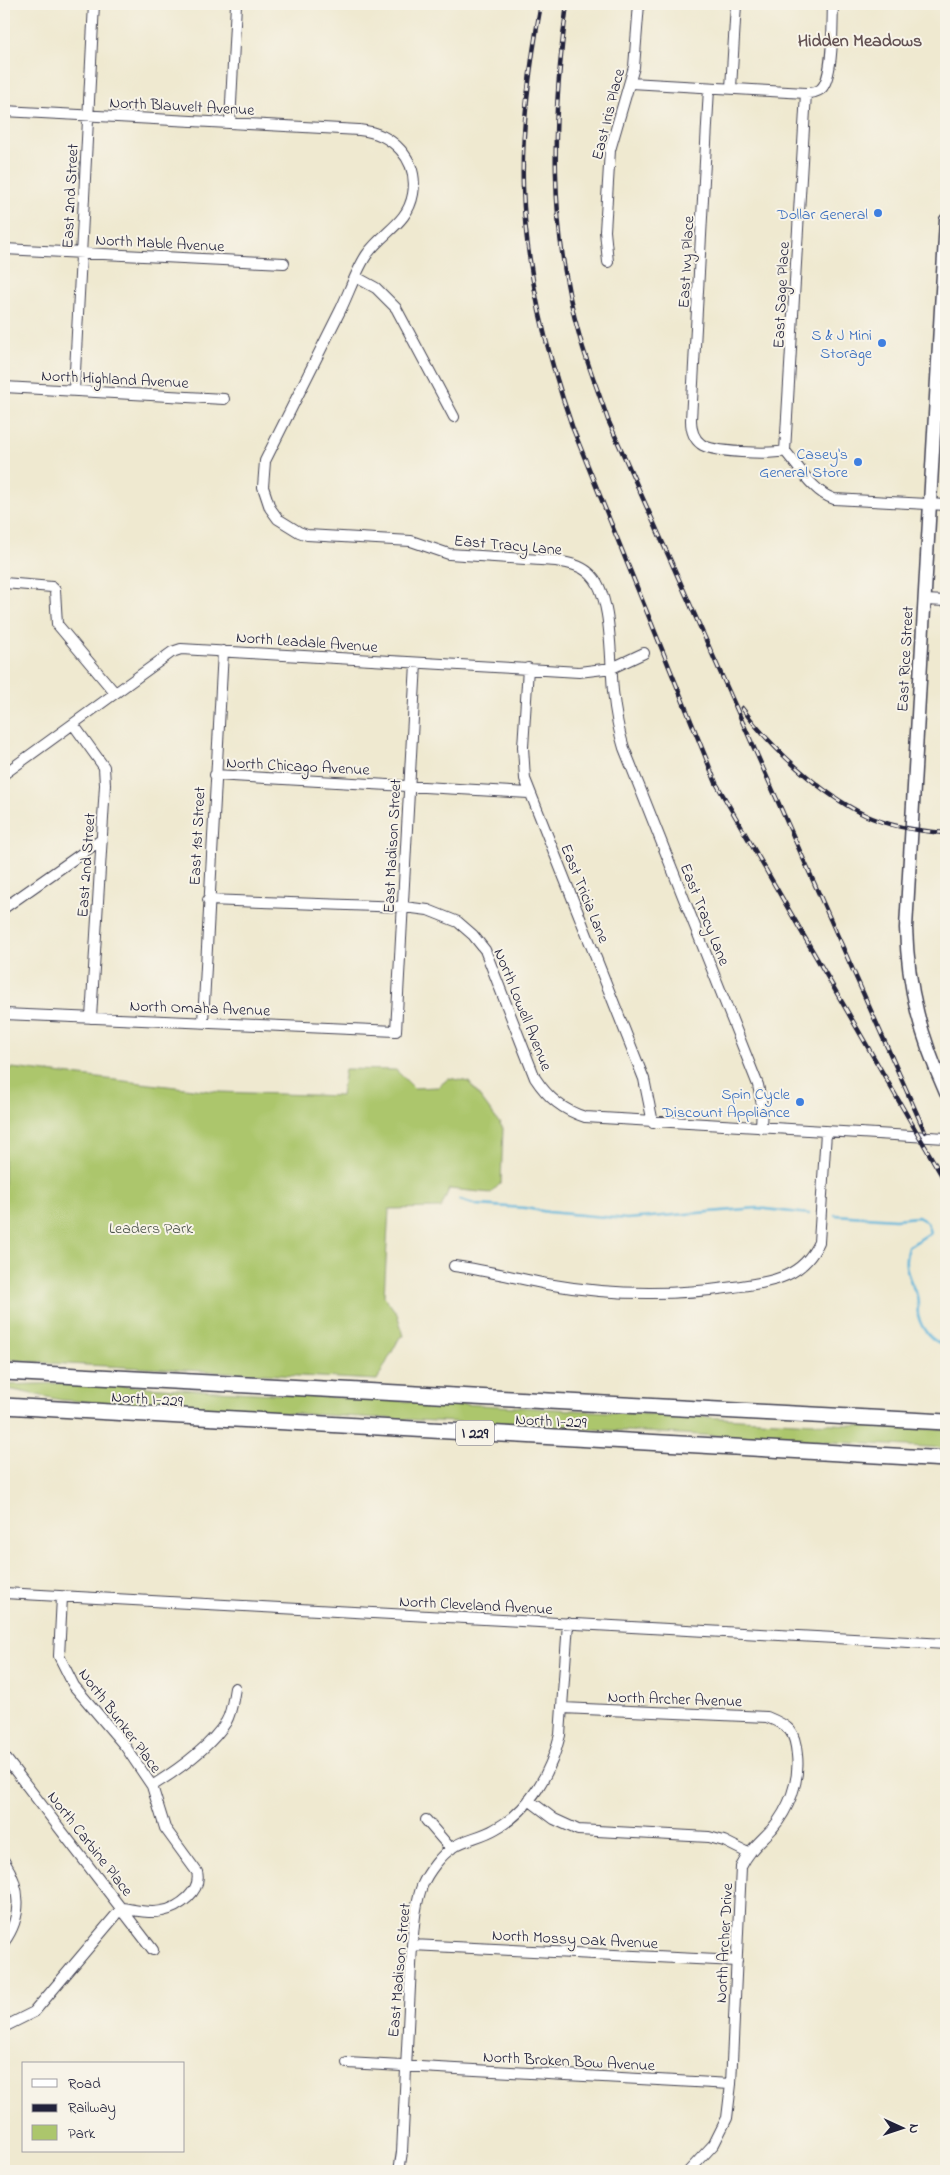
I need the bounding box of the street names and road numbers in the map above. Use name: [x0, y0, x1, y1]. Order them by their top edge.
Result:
street label: East Iris Place: [586, 65, 632, 163]
street label: North Blauvelt Avenue: [109, 91, 256, 123]
street label: East 2nd Street: [56, 142, 86, 249]
street label: East Ivy Place: [673, 214, 701, 309]
street label: North Mable Avenue: [95, 229, 226, 259]
street label: East Sage Place: [767, 240, 797, 349]
street label: North Highland Avenue: [41, 364, 190, 396]
street label: East Tracy Lane: [453, 529, 564, 563]
street label: East Rice Street: [891, 605, 921, 713]
street label: North Leadale Avenue: [235, 626, 379, 660]
street label: North Chicago Avenue: [226, 751, 371, 783]
street label: East Madison Street: [377, 778, 409, 914]
street label: East 1st Street: [183, 786, 213, 886]
street label: East 2nd Street: [71, 811, 103, 918]
street label: East Tricia Lane: [553, 841, 615, 948]
street label: East Tracy Lane: [673, 860, 736, 970]
street label: North Lowell Avenue: [487, 945, 558, 1075]
street label: North Omaha Avenue: [129, 995, 271, 1023]
street label: North I-229: [110, 1386, 184, 1414]
street label: North I-229: [515, 1408, 587, 1436]
road number: I 229: [456, 1420, 494, 1446]
street label: North Cleveland Avenue: [399, 1590, 554, 1622]
street label: North Bunker Place: [72, 1664, 167, 1779]
street label: North Archer Avenue: [607, 1686, 743, 1714]
street label: North Carbine Place: [41, 1787, 139, 1903]
street label: North Archer Drive: [710, 1882, 740, 2004]
street label: East Madison Street: [382, 1901, 418, 2038]
street label: North Mossy Oak Avenue: [491, 1924, 659, 1956]
street label: North Broken Bow Avenue: [482, 2046, 656, 2079]

